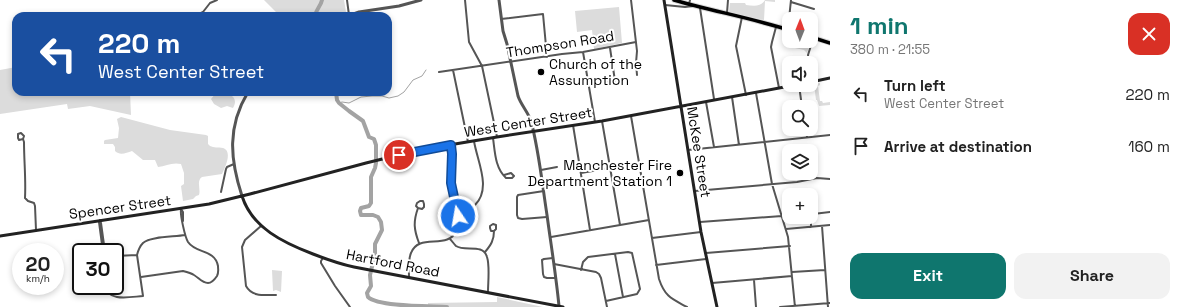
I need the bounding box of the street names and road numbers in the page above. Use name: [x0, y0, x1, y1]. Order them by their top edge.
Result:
street label: Thompson Road: [505, 27, 615, 61]
street label: West Center Street: [463, 103, 593, 141]
street label: McKee Street: [683, 105, 715, 199]
street label: Spencer Street: [68, 191, 172, 223]
street label: Hartford Road: [345, 245, 441, 281]

